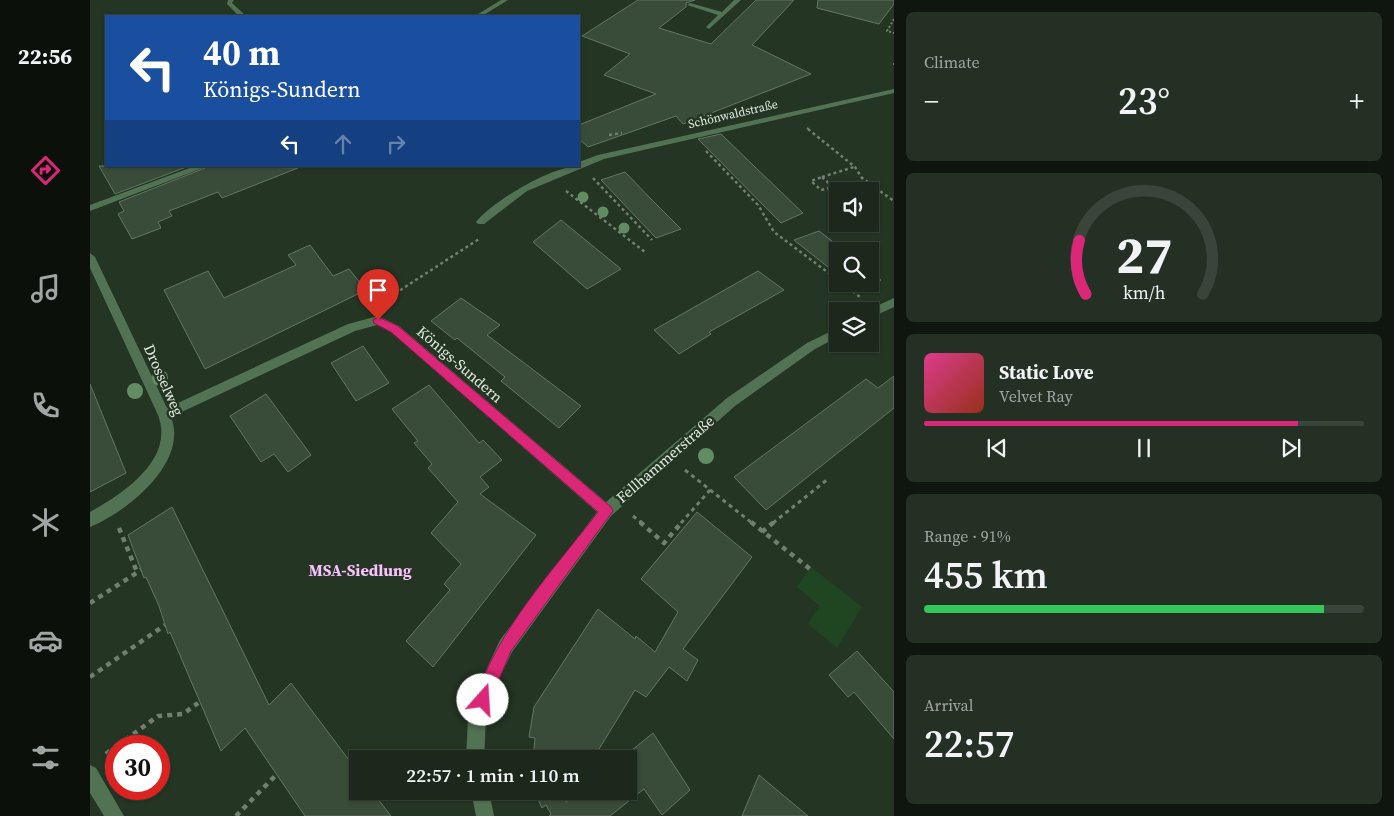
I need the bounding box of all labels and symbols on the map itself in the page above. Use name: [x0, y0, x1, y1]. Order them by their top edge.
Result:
street label: Schönwaldstraße: [687, 96, 779, 132]
pin: [357, 269, 399, 320]
street label: Königs-Sundern: [413, 321, 507, 407]
street label: Drosselweg: [139, 341, 189, 419]
street label: Fellhammerstraße: [611, 410, 719, 508]
district label: MSA-Siedlung: [308, 559, 412, 581]
position arrow: [456, 673, 508, 725]
speed limit sign: 30: [105, 735, 170, 800]

